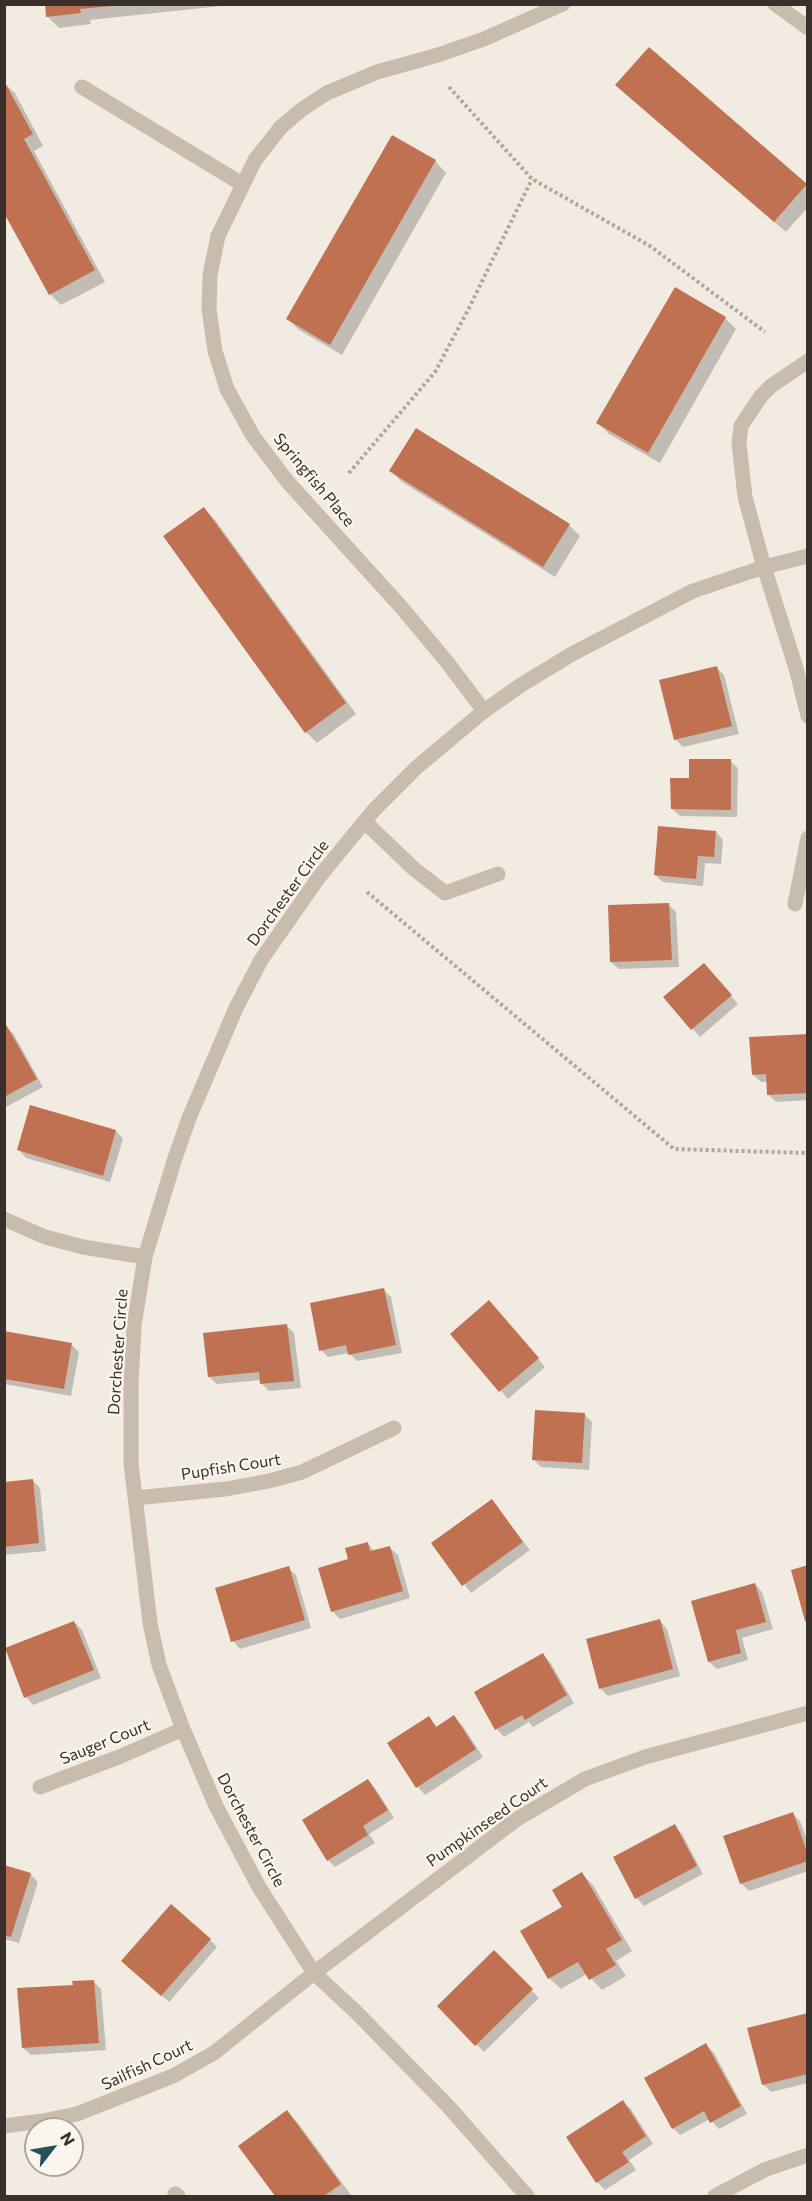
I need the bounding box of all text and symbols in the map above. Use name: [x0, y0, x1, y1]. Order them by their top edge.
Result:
street label: Springfish Place: [269, 429, 359, 531]
street label: Dorchester Circle: [243, 836, 333, 950]
street label: Dorchester Circle: [104, 1288, 132, 1416]
street label: Pupfish Court: [180, 1450, 282, 1484]
street label: Sauger Court: [57, 1715, 153, 1769]
street label: Dorchester Circle: [213, 1770, 289, 1890]
street label: Pumpkinseed Court: [423, 1773, 551, 1871]
street label: Sailfish Court: [98, 2036, 196, 2094]
north arrow: [24, 2117, 84, 2177]
text: N: [57, 2128, 79, 2149]

